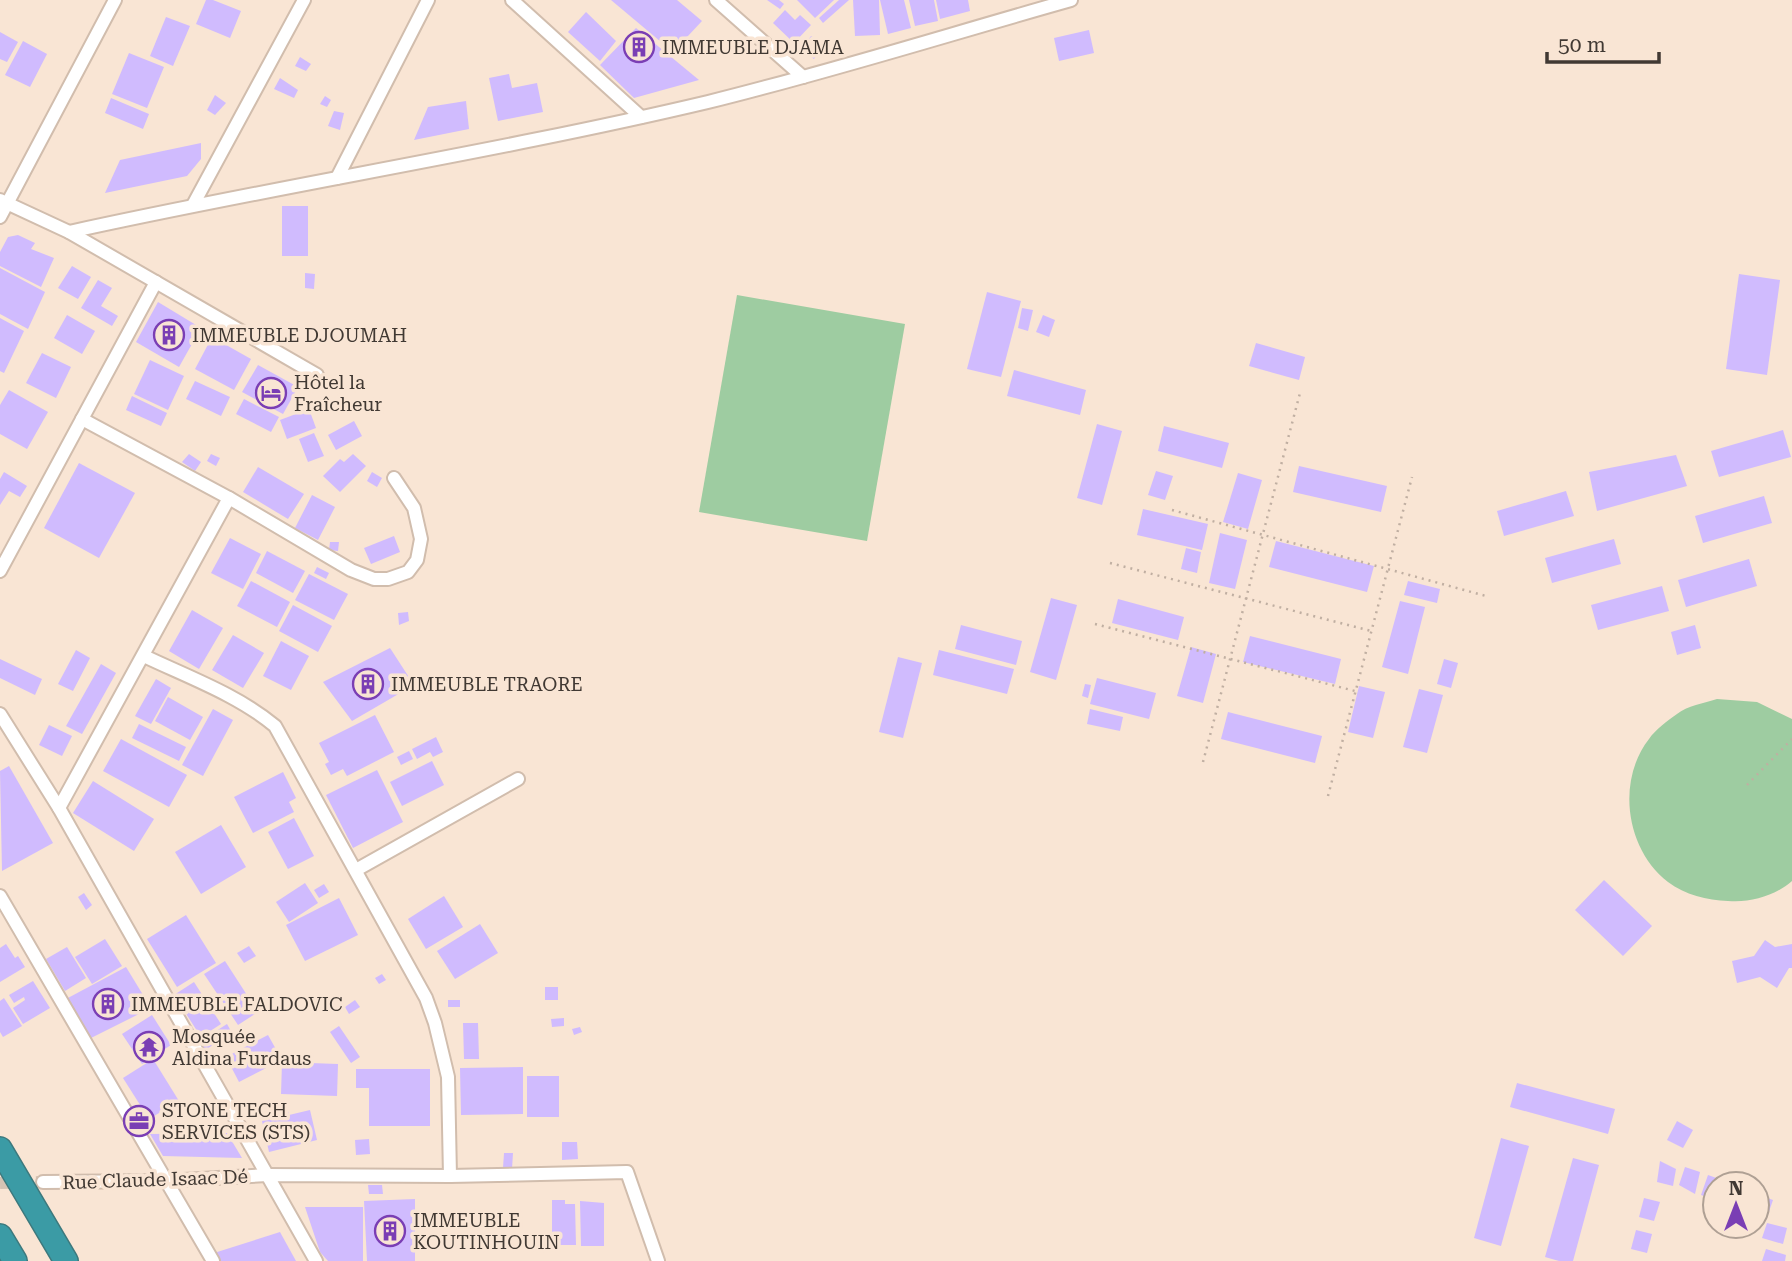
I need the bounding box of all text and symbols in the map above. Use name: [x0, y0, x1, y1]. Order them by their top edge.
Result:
scale bar: [1547, 21, 1659, 65]
building icon: IMMEUBLE DJAMA: [622, 30, 656, 64]
text: 50 m: [1558, 33, 1606, 57]
place label: IMMEUBLE DJAMA: [662, 36, 844, 59]
building icon: IMMEUBLE DJOUMAH: [152, 318, 186, 352]
place label: IMMEUBLE DJOUMAH: [192, 324, 407, 347]
place label: Hôtel la Fraîcheur: [294, 371, 382, 416]
hotel icon: Hôtel la Fraîcheur: [254, 376, 288, 410]
building icon: IMMEUBLE TRAORE: [351, 667, 385, 701]
place label: IMMEUBLE TRAORE: [391, 673, 583, 696]
building icon: IMMEUBLE FALDOVIC: [91, 987, 125, 1021]
place label: IMMEUBLE FALDOVIC: [131, 993, 343, 1016]
place label: Mosquée Aldina Furdaus: [172, 1025, 311, 1070]
temple icon: Mosquée Aldina Furdaus: [132, 1030, 166, 1064]
place label: STONE TECH SERVICES (STS): [162, 1099, 310, 1144]
office icon: STONE TECH SERVICES (STS): [122, 1104, 156, 1138]
street label: Rue Claude Isaac Dé: [62, 1165, 248, 1194]
north arrow: [1701, 1170, 1771, 1240]
text: N: [1729, 1177, 1744, 1200]
place label: IMMEUBLE KOUTINHOUIN: [413, 1209, 560, 1254]
building icon: IMMEUBLE KOUTINHOUIN: [373, 1214, 407, 1248]

